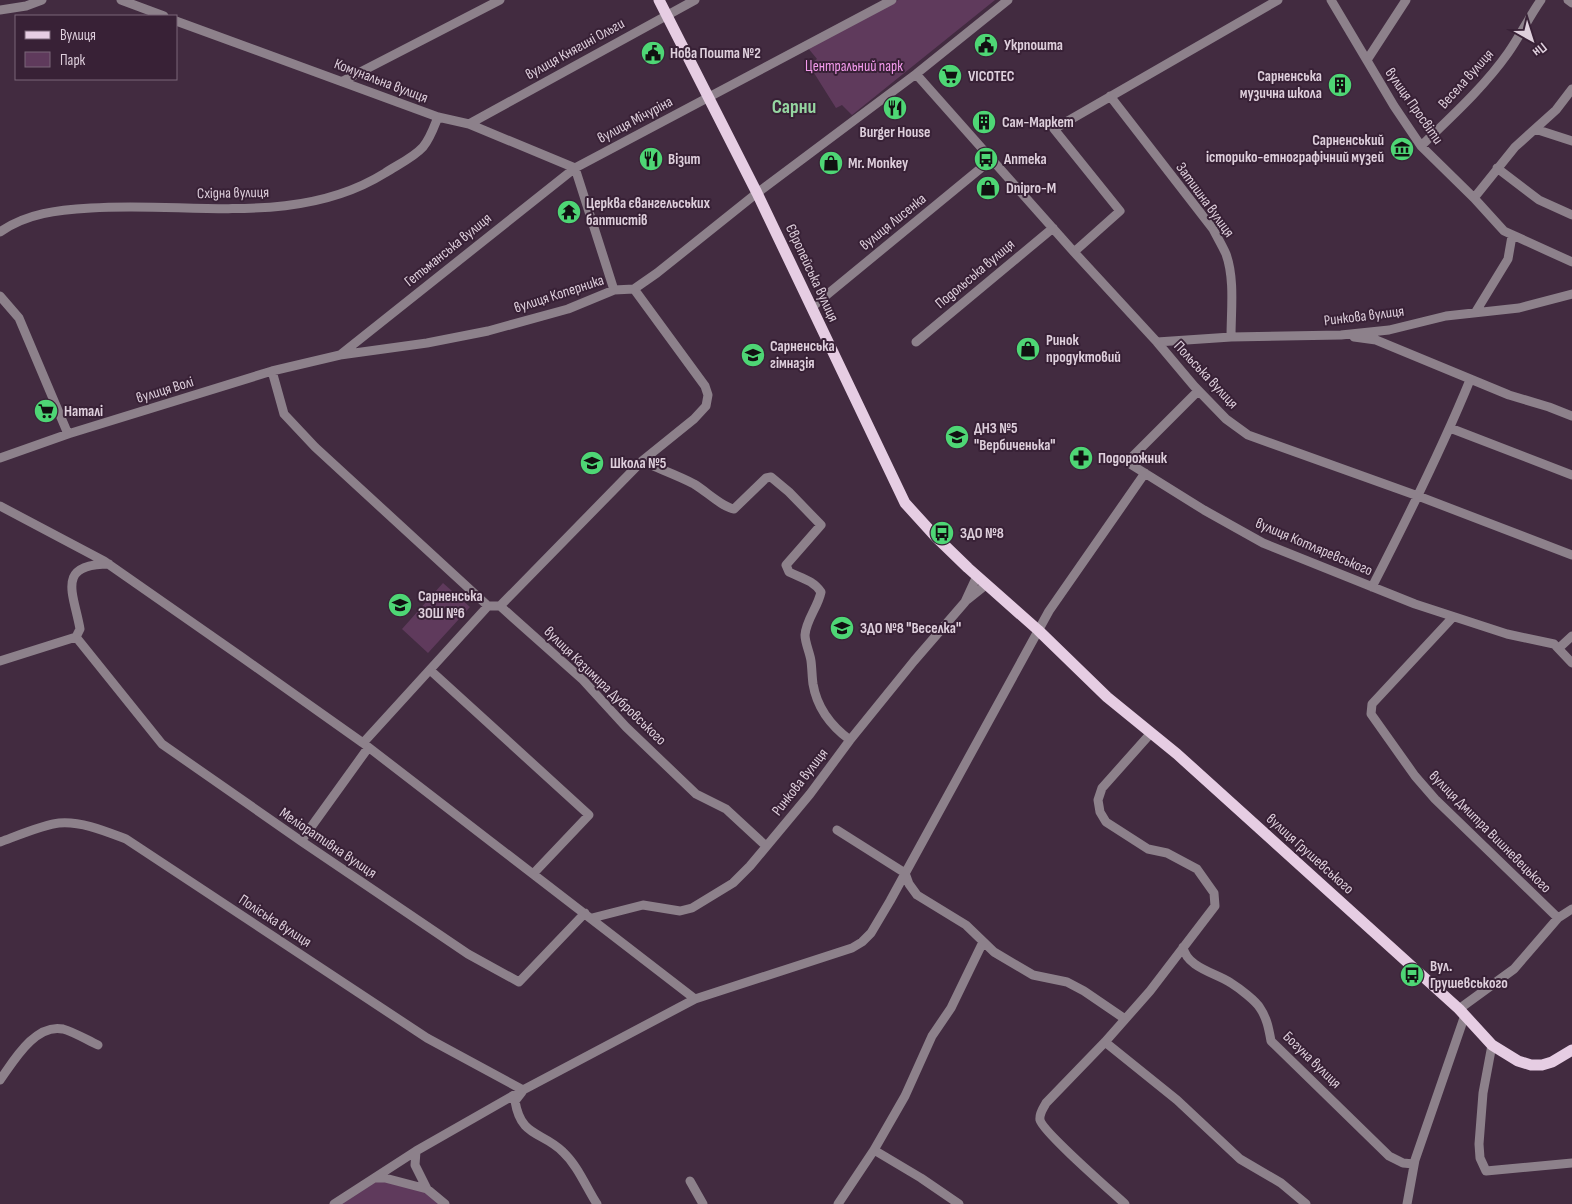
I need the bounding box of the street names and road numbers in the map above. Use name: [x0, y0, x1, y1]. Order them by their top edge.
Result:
street label: вулиця Княгині Ольги: [522, 14, 628, 84]
street label: Весела вулиця: [1434, 45, 1498, 113]
street label: Комунальна вулиця: [331, 54, 431, 108]
street label: вулиця Просвіти: [1381, 64, 1447, 148]
street label: вулиця Мічуріна: [594, 92, 676, 148]
street label: Затишна вулиця: [1172, 159, 1239, 241]
street label: Східна вулиця: [197, 183, 269, 203]
street label: вулиця Лисенка: [856, 189, 930, 255]
street label: Гетьманська вулиця: [401, 209, 496, 291]
street label: Європейська вулиця: [781, 221, 843, 325]
street label: Подольська вулиця: [931, 235, 1019, 313]
street label: вулиця Коперника: [512, 270, 607, 317]
street label: Ринкова вулиця: [1323, 302, 1405, 330]
street label: Польська вулиця: [1170, 337, 1242, 413]
street label: вулиця Волі: [134, 372, 196, 408]
street label: вулиця Котляревського: [1252, 514, 1376, 580]
street label: вулиця Казимира Дубровського: [540, 622, 670, 750]
street label: Ринкова вулиця: [768, 744, 832, 820]
street label: вулиця Дмитра Вишневецького: [1425, 767, 1555, 897]
street label: Меліоративна вулиця: [276, 803, 380, 883]
street label: вулиця Грушевського: [1262, 810, 1358, 898]
street label: Поліська вулиця: [235, 890, 315, 952]
street label: Богуна вулиця: [1279, 1027, 1345, 1093]

